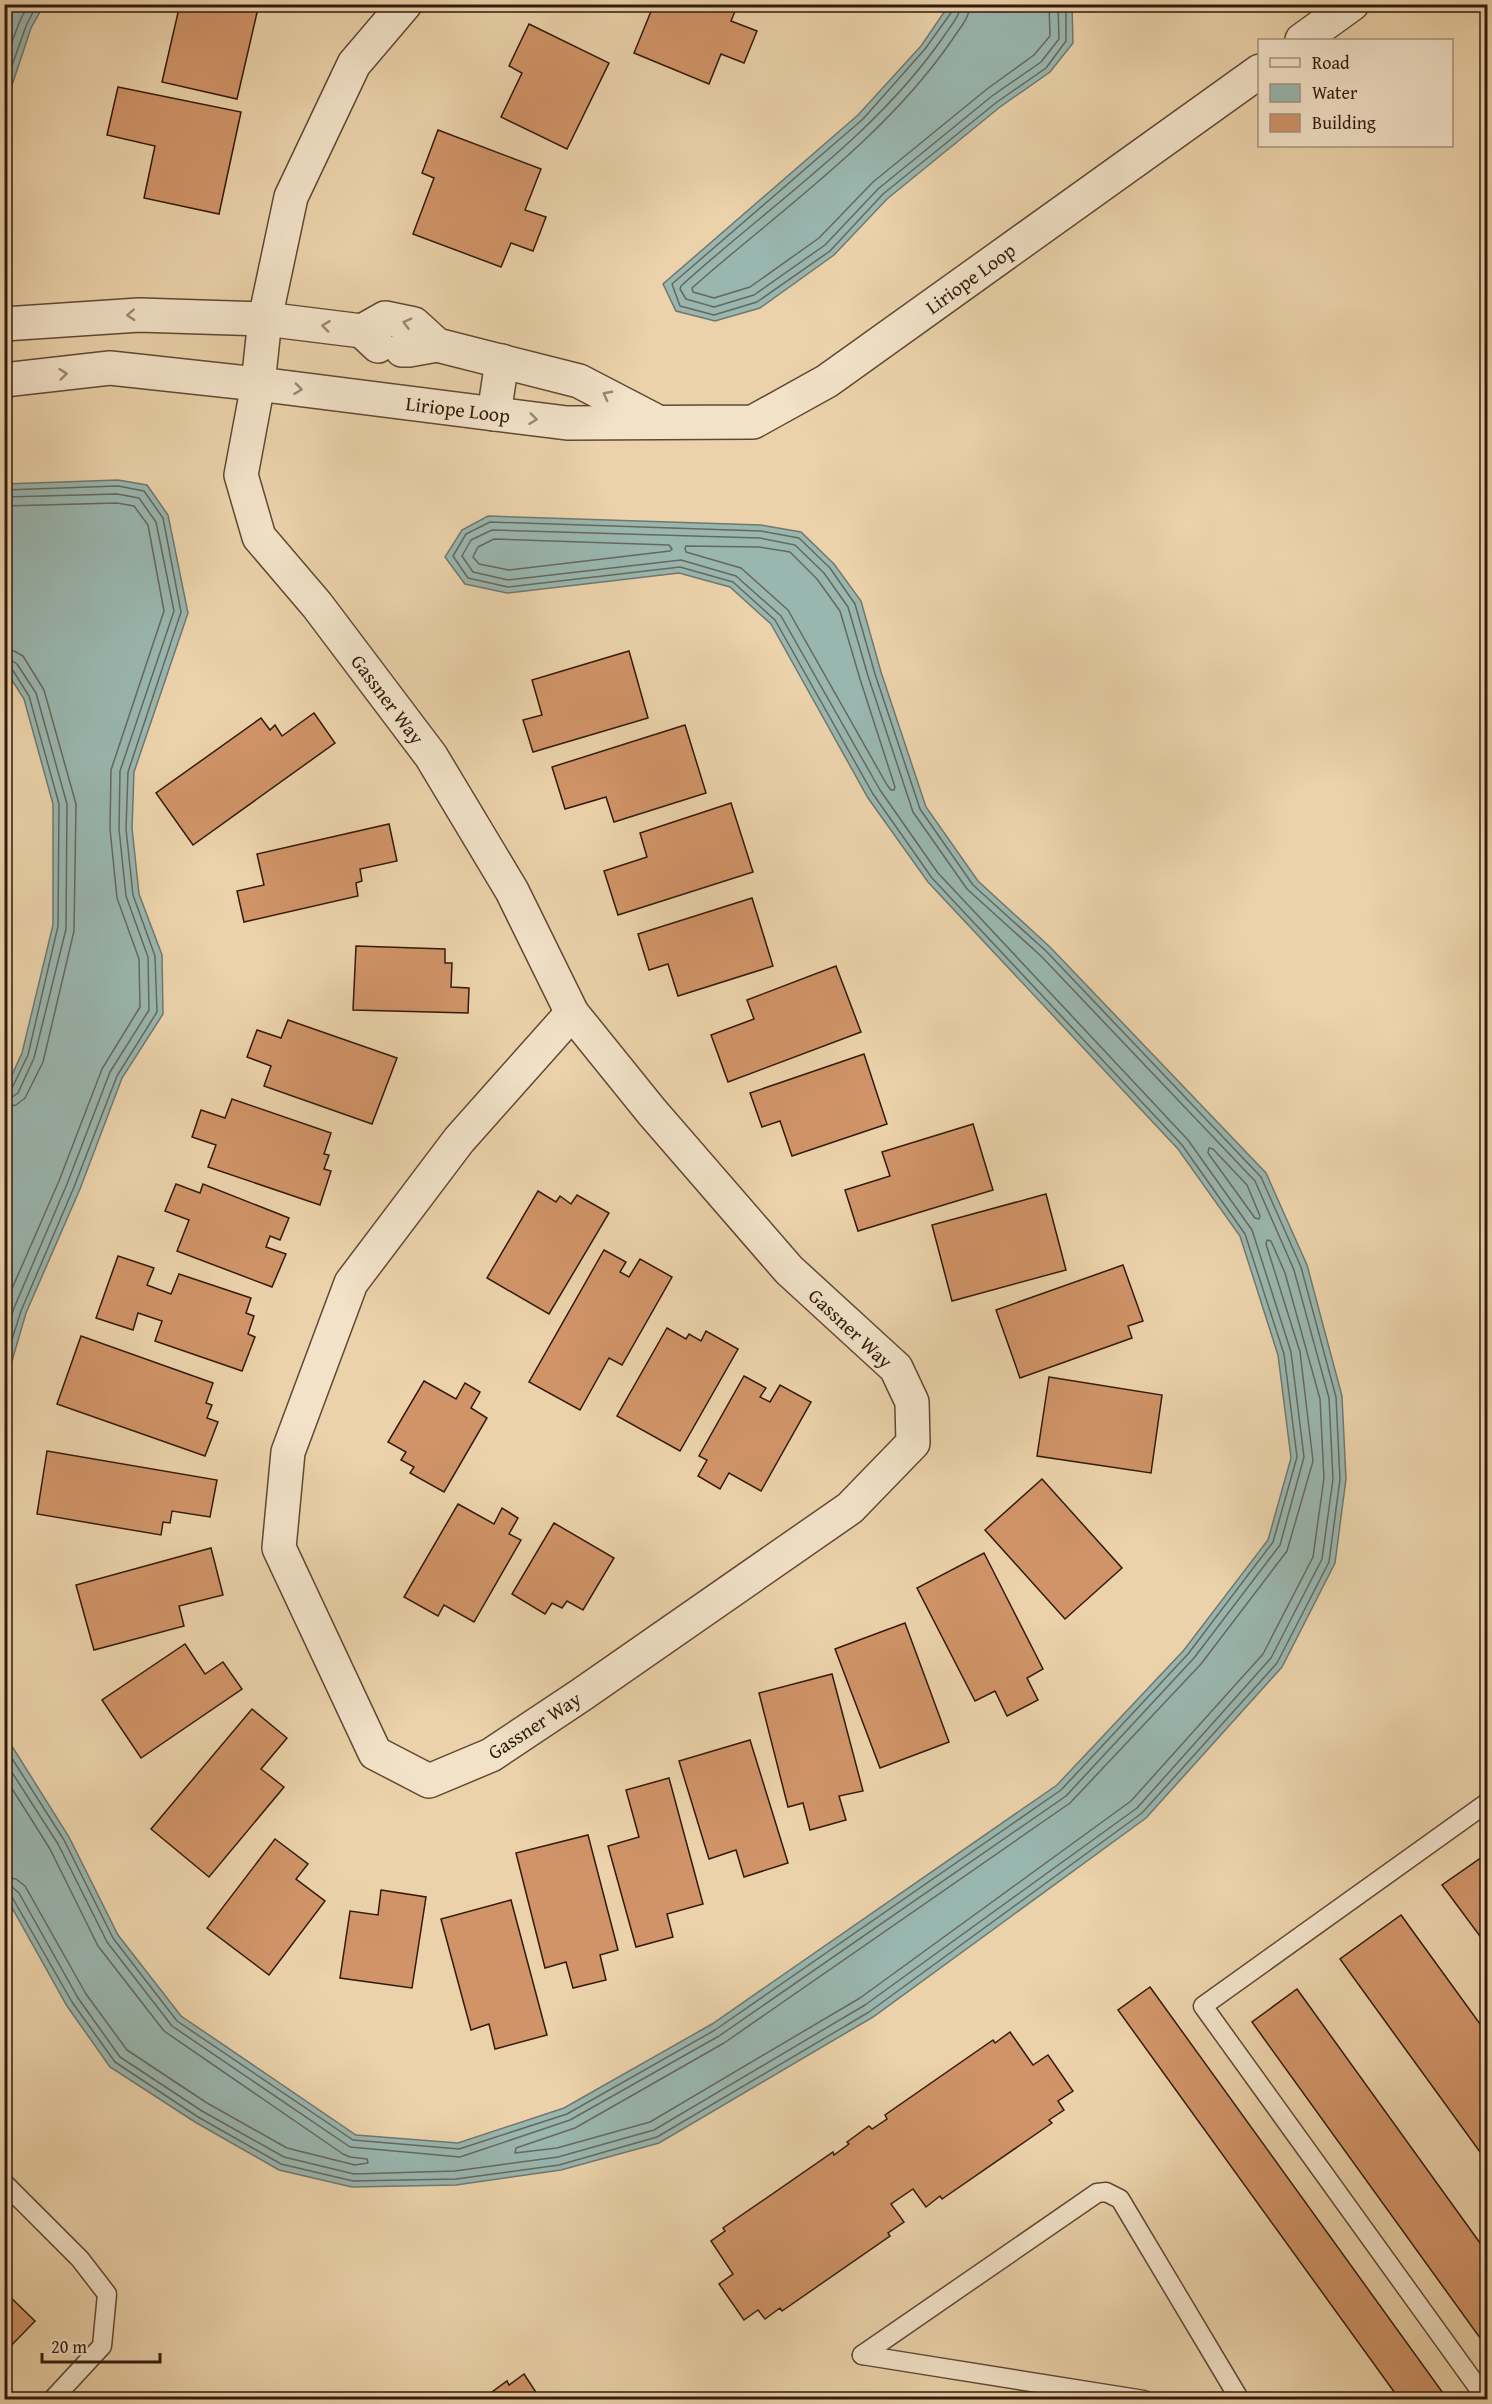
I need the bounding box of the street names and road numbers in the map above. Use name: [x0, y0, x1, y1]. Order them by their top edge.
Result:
street label: Liriope Loop: [919, 235, 1021, 321]
street label: Liriope Loop: [404, 388, 512, 430]
street label: Gassner Way: [345, 648, 432, 750]
street label: Gassner Way: [802, 1281, 900, 1375]
street label: Gassner Way: [482, 1684, 586, 1766]

